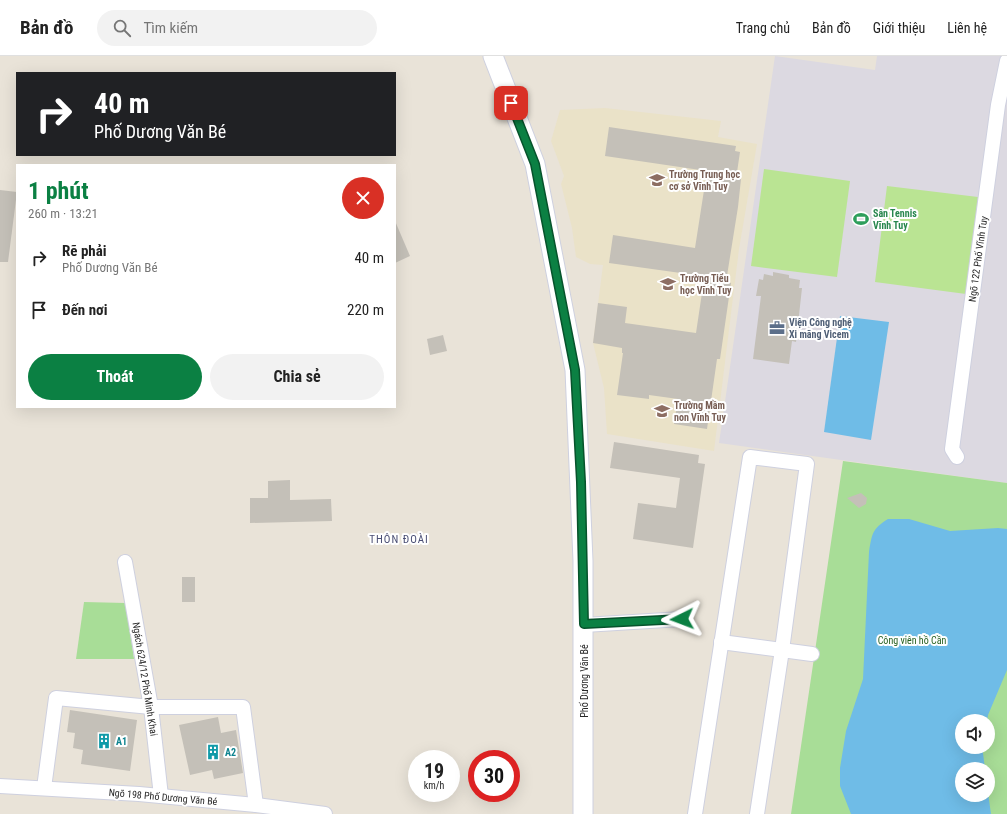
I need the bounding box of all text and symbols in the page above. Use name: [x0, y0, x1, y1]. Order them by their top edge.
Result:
search box: [97, 10, 377, 46]
text: Bản đồ: [20, 16, 73, 39]
icon: search: [111, 17, 133, 39]
text: Tìm kiếm: [143, 19, 198, 37]
text: Trang chủ: [736, 20, 790, 36]
text: Bản đồ: [812, 20, 851, 36]
text: Giới thiệu: [873, 20, 925, 36]
text: Liên hệ: [947, 20, 987, 36]
pin: [494, 86, 528, 120]
text: 40 m: [94, 87, 150, 120]
icon: right: [28, 88, 80, 140]
icon: arrive: [500, 92, 522, 114]
text: Phố Dương Văn Bé: [94, 121, 226, 142]
place label: Trường Trung học cơ sở Vĩnh Tuy: [669, 169, 740, 192]
school or university icon: Trường Trung học cơ sở Vĩnh Tuy: [648, 171, 666, 189]
text: 1 phút: [28, 177, 89, 205]
button: close: [342, 177, 384, 219]
text: 260 m · 13:21: [28, 206, 98, 221]
place label: Sân Tennis Vĩnh Tuy: [873, 208, 917, 231]
sports icon: Sân Tennis Vĩnh Tuy: [852, 210, 870, 228]
street label: Ngõ 122 Phố Vĩnh Tuy: [966, 215, 989, 303]
text: Rẽ phải: [62, 242, 107, 260]
icon: right: [28, 247, 50, 269]
text: 40 m: [354, 249, 384, 267]
text: Phố Dương Văn Bé: [62, 260, 158, 275]
place label: Trường Tiểu học Vĩnh Tuy: [680, 273, 732, 296]
school or university icon: Trường Tiểu học Vĩnh Tuy: [659, 275, 677, 293]
icon: arrive: [28, 299, 50, 321]
text: Đến nơi: [62, 301, 108, 319]
text: 220 m: [347, 301, 384, 319]
place label: Viện Công nghệ Xi măng Vicem: [789, 317, 852, 340]
office icon: Viện Công nghệ Xi măng Vicem: [768, 319, 786, 337]
button: Thoát: [28, 354, 202, 400]
button: Chia sẻ: [210, 354, 384, 400]
place label: Trường Mầm non Vĩnh Tuy: [674, 399, 726, 423]
school or university icon: Trường Mầm non Vĩnh Tuy: [653, 402, 671, 420]
district label: THÔN ĐOÀI: [369, 533, 429, 546]
position arrow: [661, 598, 703, 640]
street label: Ngách 624/12 Phố Minh Khai: [131, 621, 160, 737]
park label: Công viên hồ Cần: [878, 634, 946, 646]
street label: Phố Dương Văn Bé: [578, 644, 590, 718]
map controls: [955, 714, 995, 802]
button: sound: [955, 714, 995, 754]
building icon: A1: [95, 732, 113, 750]
place label: A1: [116, 736, 127, 747]
building icon: A2: [204, 743, 222, 761]
place label: A2: [225, 747, 236, 758]
speed limit sign: 30: [468, 750, 520, 802]
text: 19: [424, 759, 444, 783]
button: layers: [955, 762, 995, 802]
text: km/h: [424, 780, 444, 791]
street label: Ngõ 198 Phố Dương Văn Bé: [108, 786, 218, 807]

